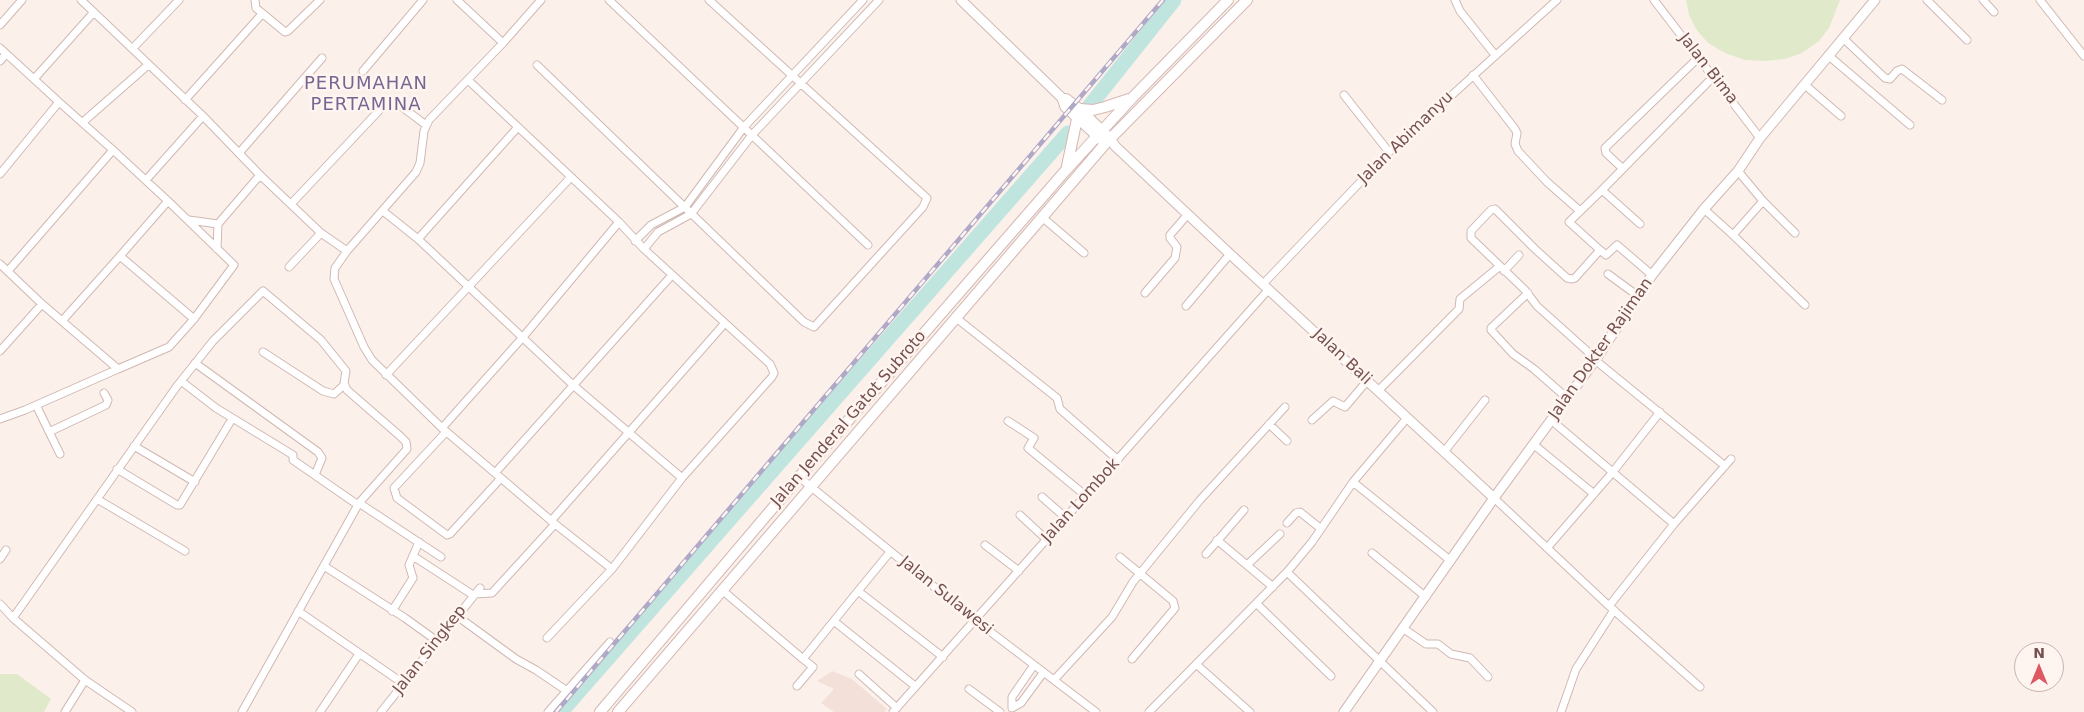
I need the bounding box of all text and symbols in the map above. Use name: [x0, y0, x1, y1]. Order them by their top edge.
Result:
street label: Jalan Bima: [1674, 30, 1742, 108]
district label: PERUMAHAN PERTAMINA: [303, 73, 429, 116]
street label: Jalan Abimanyu: [1354, 88, 1458, 188]
street label: Jalan Dokter Rajiman: [1545, 275, 1657, 423]
street label: Jalan Bali: [1309, 325, 1375, 389]
street label: Jalan Jenderal Gatot Subroto: [767, 327, 931, 511]
street label: Jalan Lombok: [1038, 455, 1124, 547]
street label: Jalan Sulawesi: [896, 553, 996, 639]
street label: Jalan Singkep: [389, 602, 471, 698]
north arrow: [2014, 642, 2064, 692]
text: N: [2033, 645, 2045, 661]

